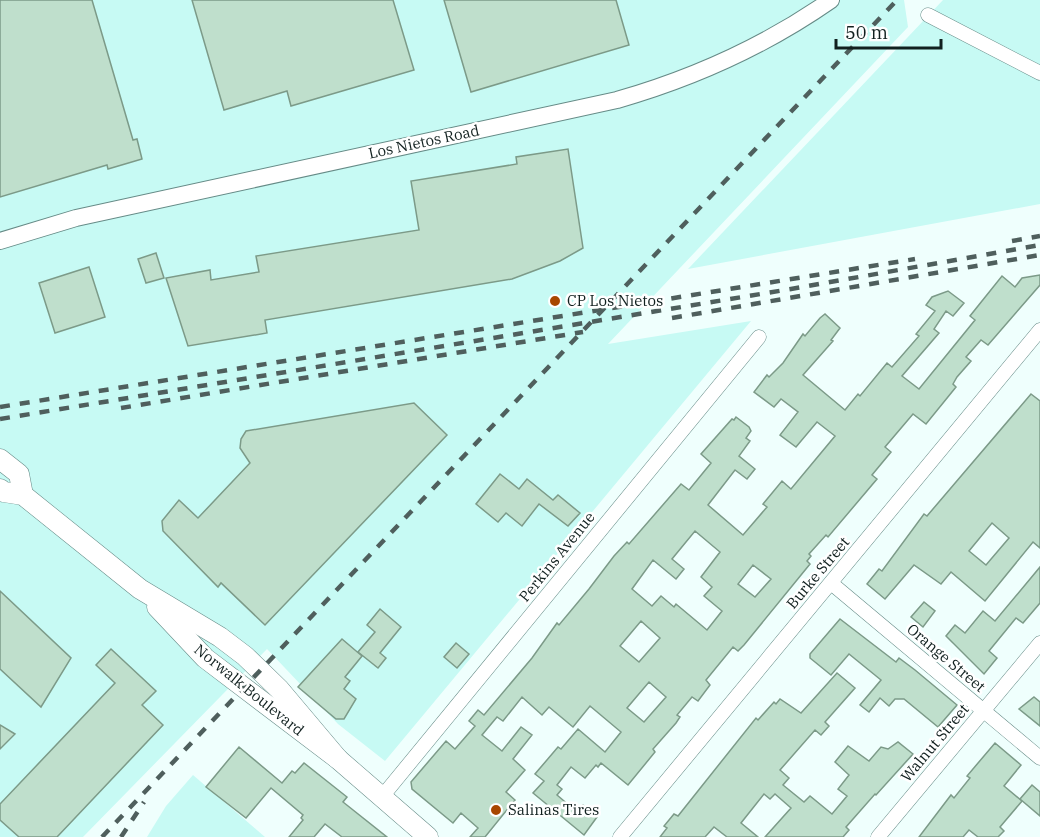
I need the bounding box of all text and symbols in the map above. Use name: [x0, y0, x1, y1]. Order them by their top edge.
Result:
scale bar: [836, 12, 941, 50]
text: 50 m: [845, 21, 888, 44]
street label: Los Nietos Road: [367, 120, 481, 163]
place label: CP Los Nietos: [567, 291, 663, 310]
marker: CP Los Nietos: [548, 294, 562, 308]
street label: Perkins Avenue: [515, 508, 599, 606]
street label: Burke Street: [782, 533, 853, 613]
street label: Orange Street: [903, 619, 990, 696]
street label: Norwalk Boulevard: [191, 640, 308, 740]
street label: Walnut Street: [896, 700, 973, 786]
place label: Salinas Tires: [508, 800, 599, 819]
marker: Salinas Tires: [489, 803, 503, 817]

